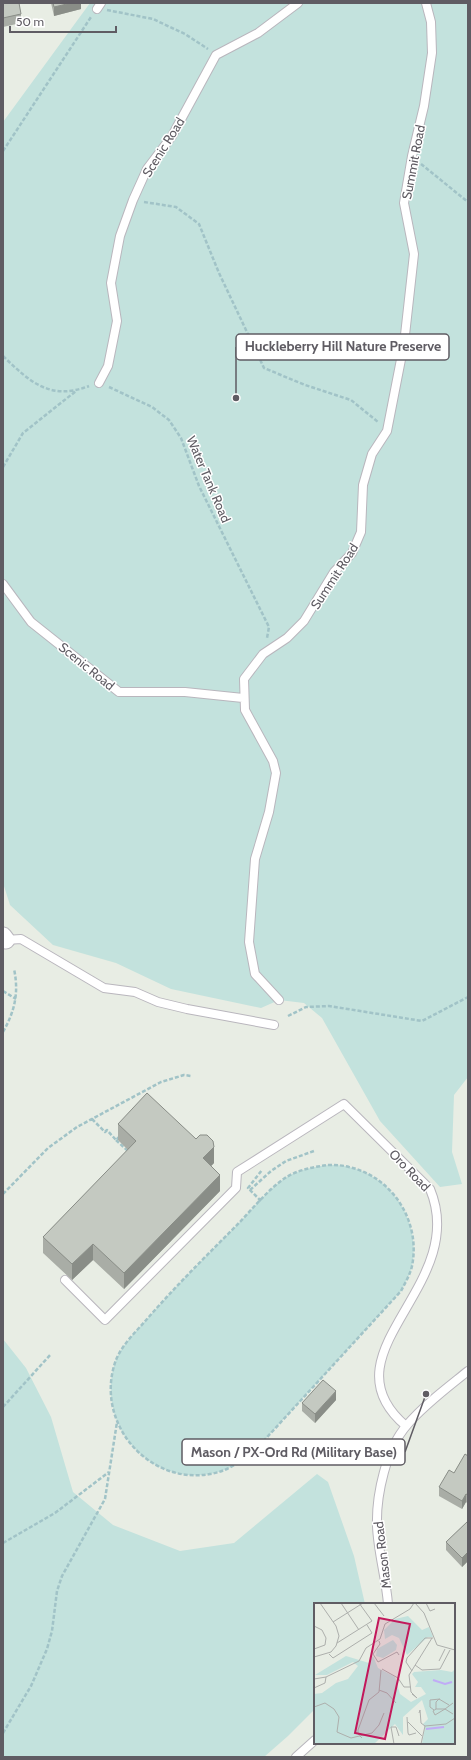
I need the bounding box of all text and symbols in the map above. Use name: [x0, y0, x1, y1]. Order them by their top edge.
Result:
scale bar: [10, 8, 116, 34]
text: 50 m: [16, 14, 44, 29]
street label: Scenic Road: [138, 114, 188, 180]
street label: Summit Road: [398, 123, 428, 201]
callout: Huckleberry Hill Nature Preserve: [236, 334, 449, 360]
text: Huckleberry Hill Nature Preserve: [245, 337, 441, 355]
street label: Water Tank Road: [184, 433, 234, 525]
street label: Summit Road: [307, 540, 361, 612]
street label: Scenic Road: [56, 639, 118, 693]
street label: Oro Road: [386, 1146, 434, 1194]
callout: Mason / PX-Ord Rd (Military Base): [182, 1439, 405, 1465]
text: Mason / PX-Ord Rd (Military Base): [191, 1443, 397, 1461]
street label: Mason Road: [370, 1520, 394, 1590]
inset map: [314, 1603, 455, 1744]

